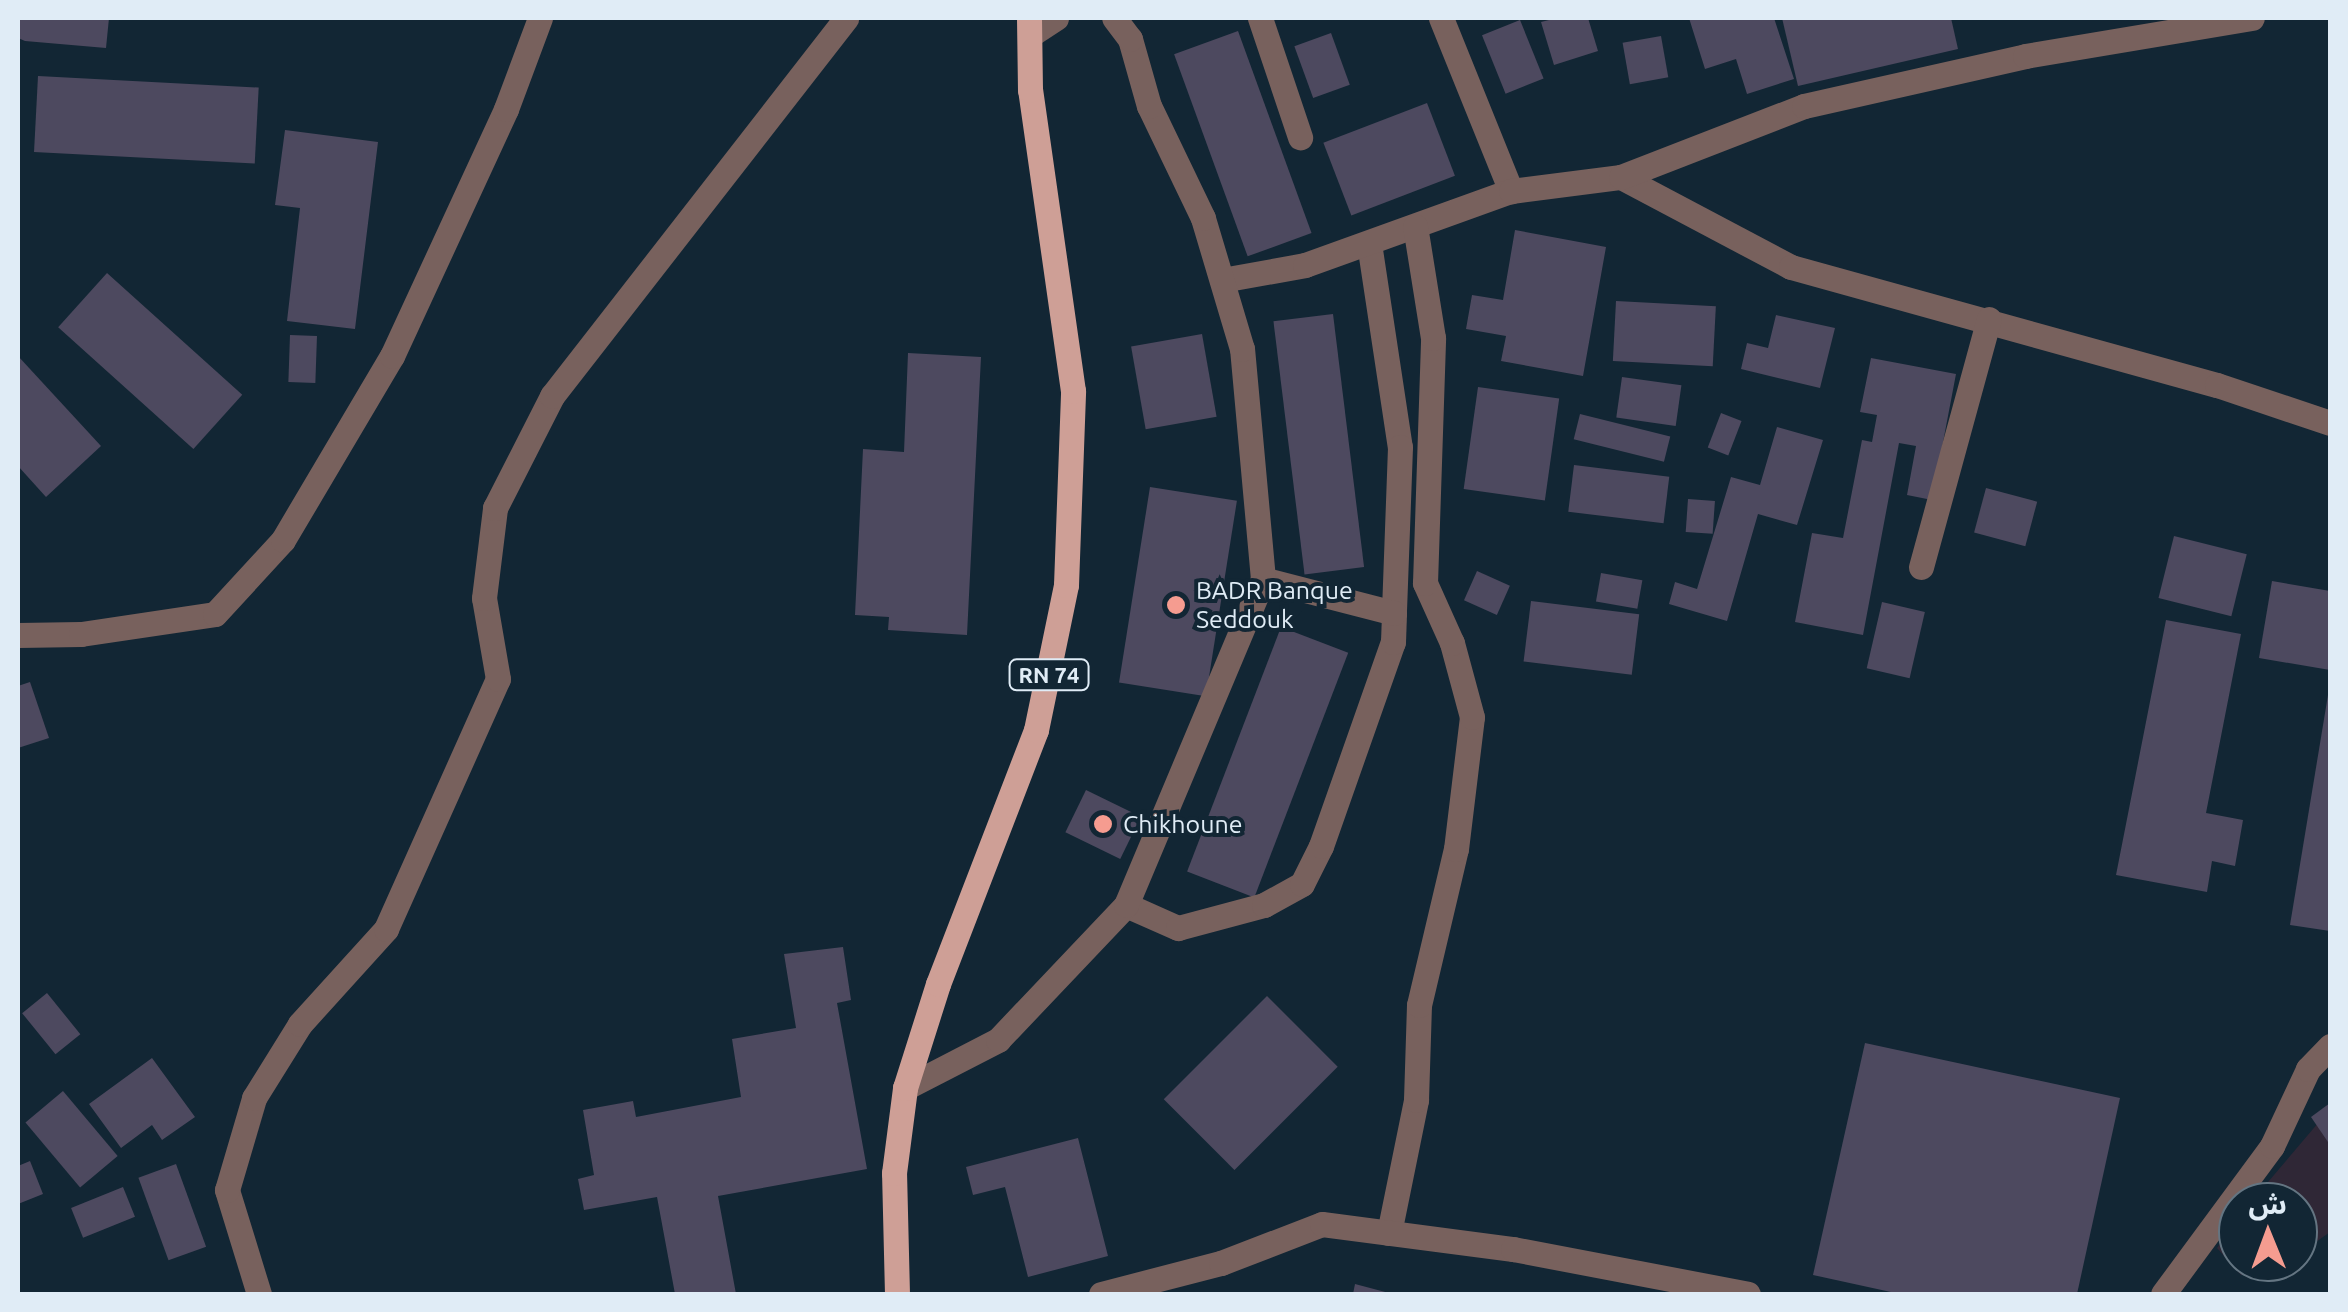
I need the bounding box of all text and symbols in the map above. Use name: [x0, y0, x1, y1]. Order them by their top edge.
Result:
place label: BADR Banque Seddouk: [1196, 576, 1353, 635]
marker: BADR Banque Seddouk: [1165, 594, 1187, 616]
road number: RN 74: [1006, 658, 1092, 692]
place label: Chikhoune: [1123, 809, 1243, 839]
marker: Chikhoune: [1092, 813, 1114, 835]
north arrow: [2218, 1182, 2318, 1282]
text: ش: [2248, 1188, 2287, 1219]

